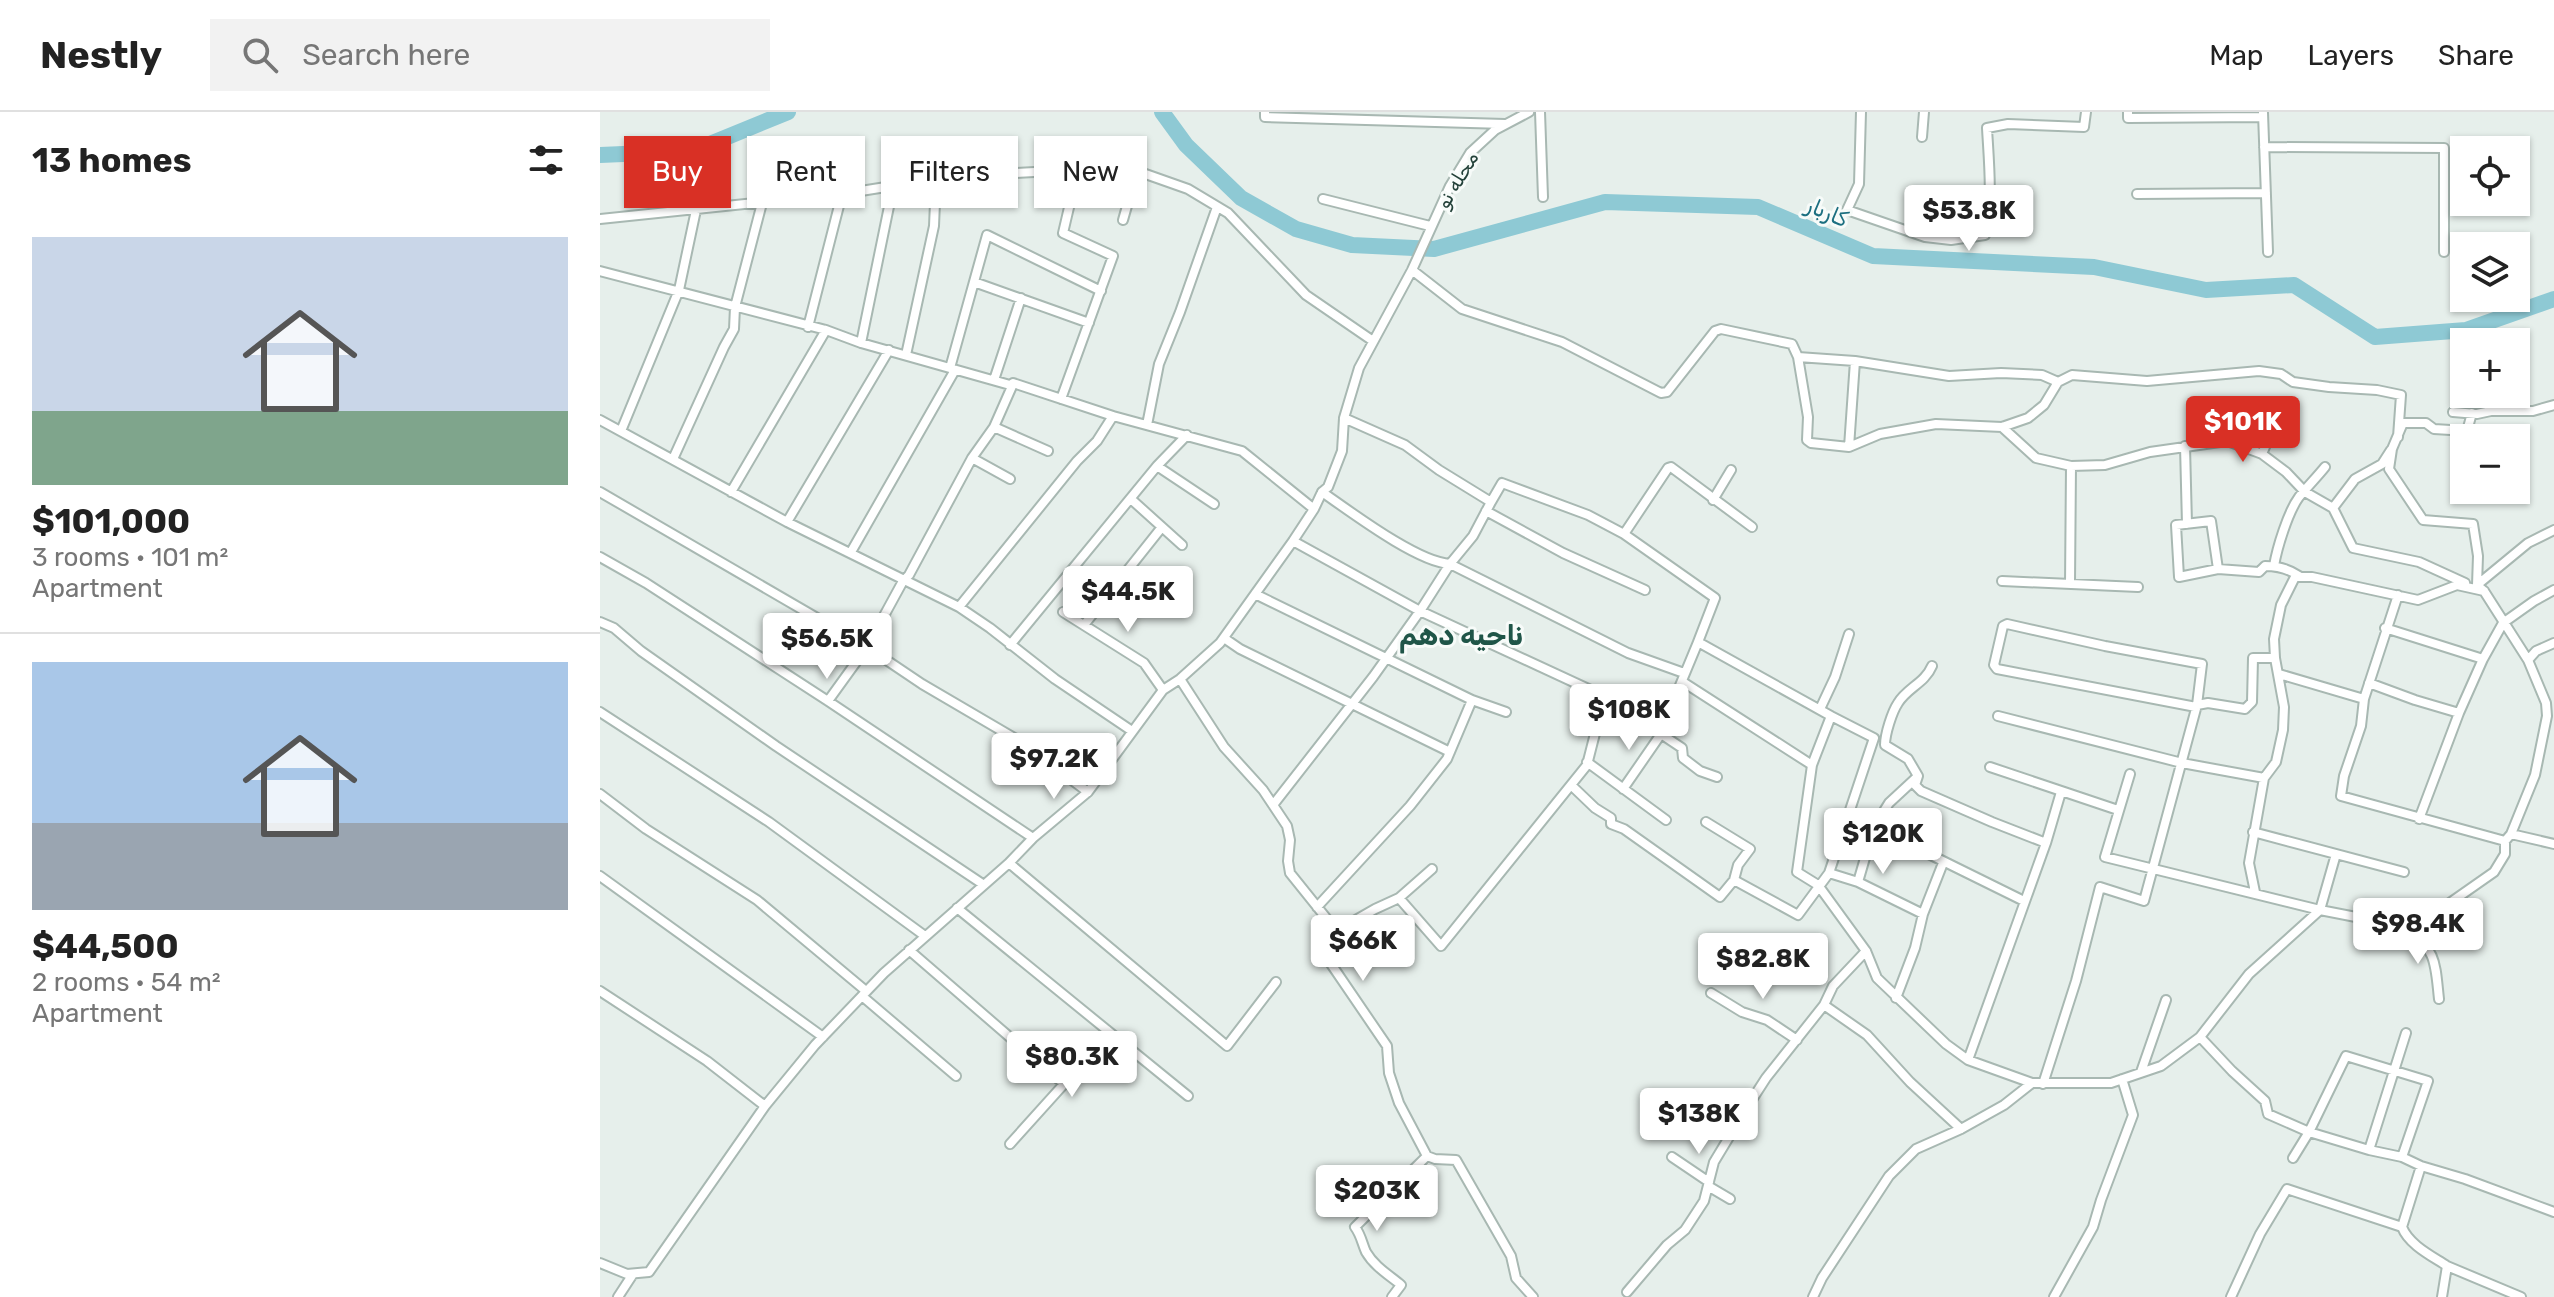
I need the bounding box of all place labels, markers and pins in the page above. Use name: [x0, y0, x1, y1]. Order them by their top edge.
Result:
pin: $53.8K: [1904, 185, 2034, 253]
pin: $101K: [2187, 396, 2299, 464]
pin: $44.5K: [1063, 566, 1193, 634]
pin: $56.5K: [762, 613, 892, 681]
pin: $108K: [1573, 684, 1685, 752]
pin: $97.2K: [989, 733, 1119, 801]
pin: $120K: [1827, 808, 1939, 876]
pin: $98.4K: [2353, 898, 2483, 966]
pin: $66K: [1316, 915, 1410, 983]
pin: $82.8K: [1698, 933, 1828, 1001]
pin: $80.3K: [1007, 1031, 1137, 1099]
pin: $138K: [1643, 1088, 1755, 1156]
pin: $203K: [1321, 1165, 1433, 1233]

